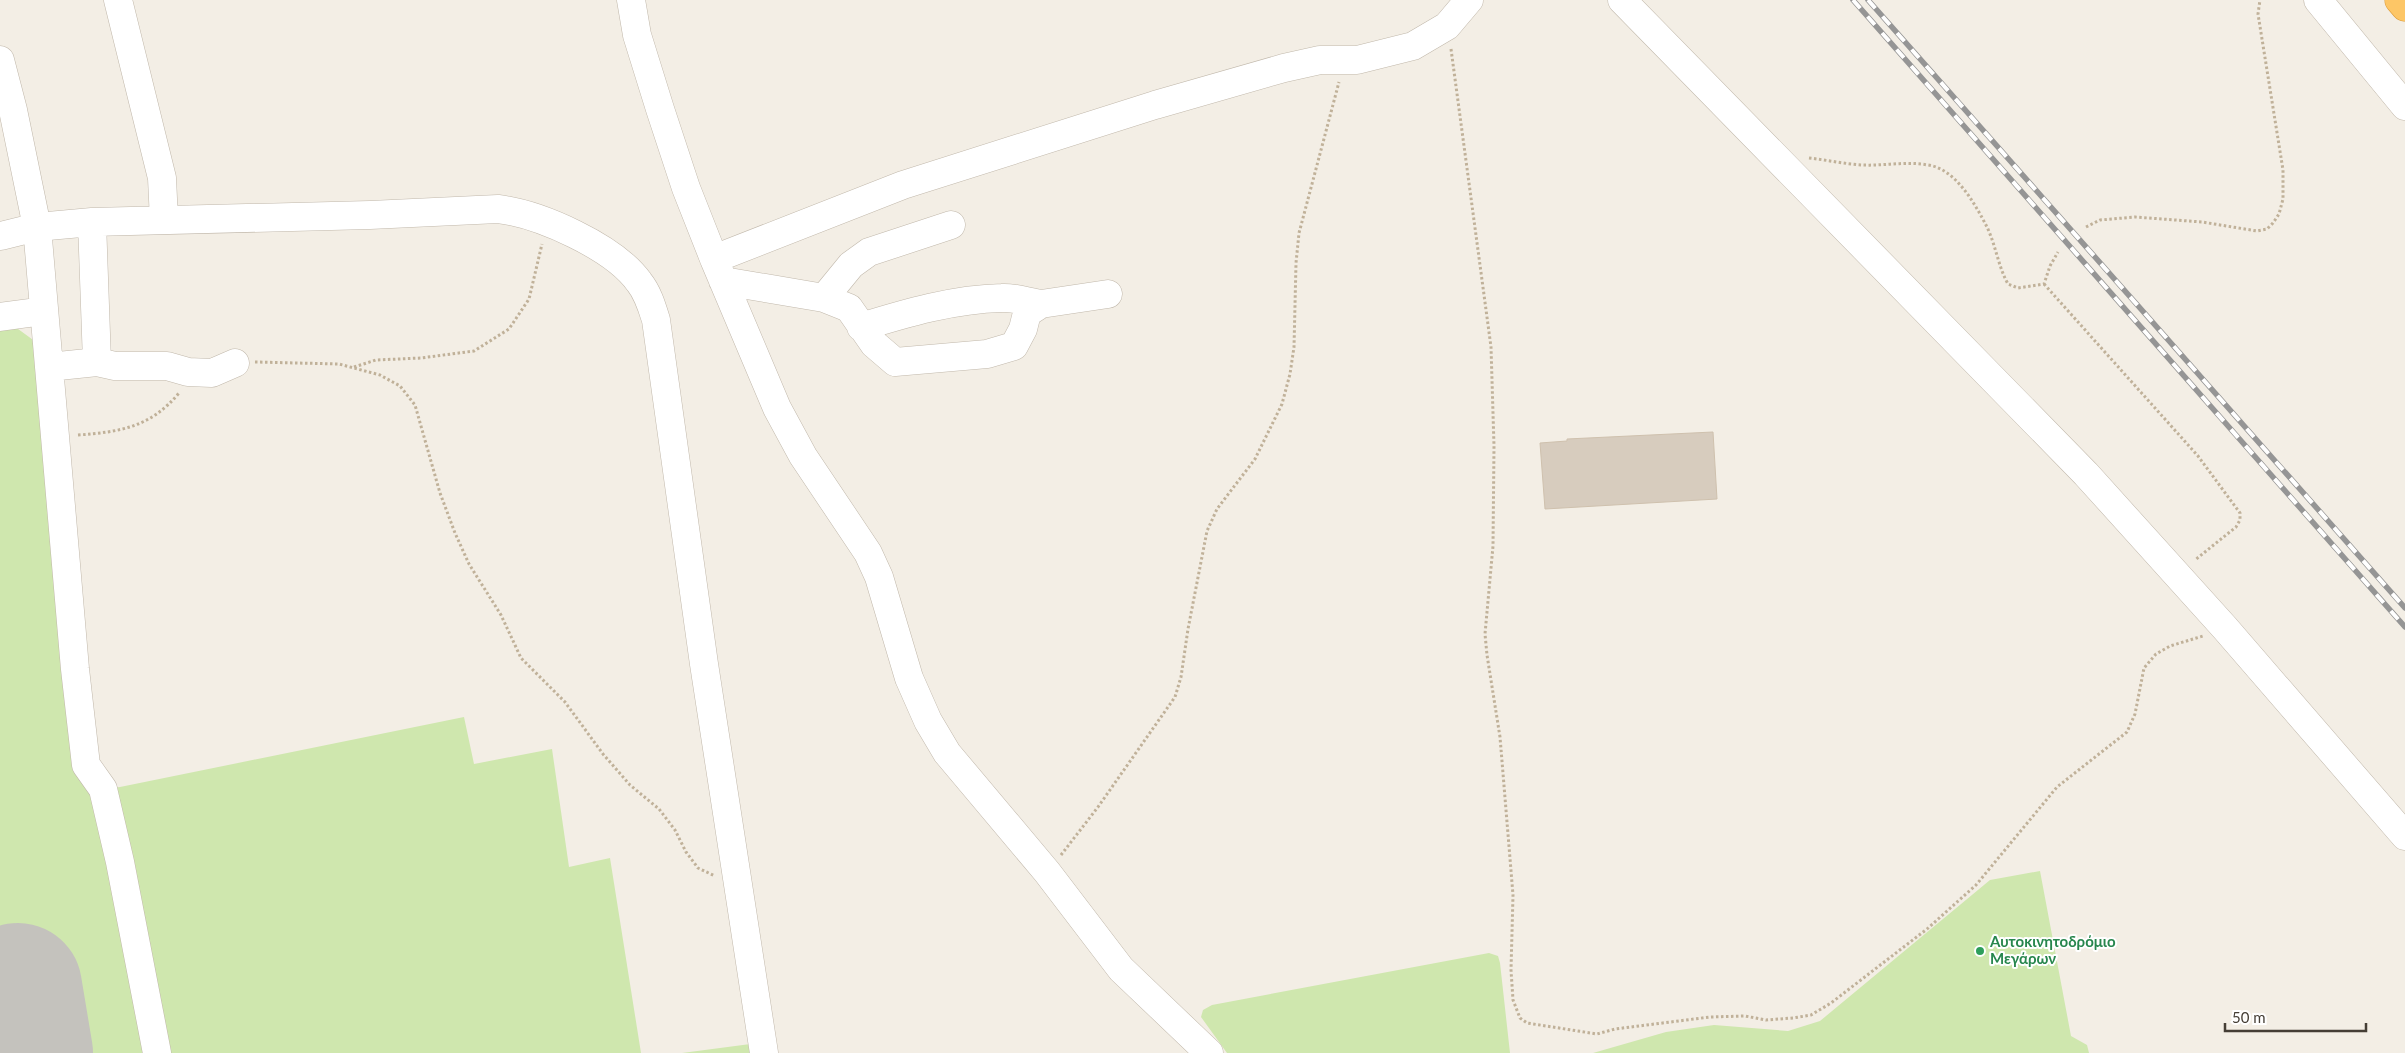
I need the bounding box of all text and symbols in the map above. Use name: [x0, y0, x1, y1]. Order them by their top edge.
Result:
place label: Αυτοκινητοδρόμιο Μεγάρων: [1989, 932, 2116, 967]
marker: Αυτοκινητοδρόμιο Μεγάρων: [1974, 945, 1986, 957]
scale bar: [2225, 1000, 2366, 1032]
text: 50 m: [2232, 1008, 2266, 1026]

